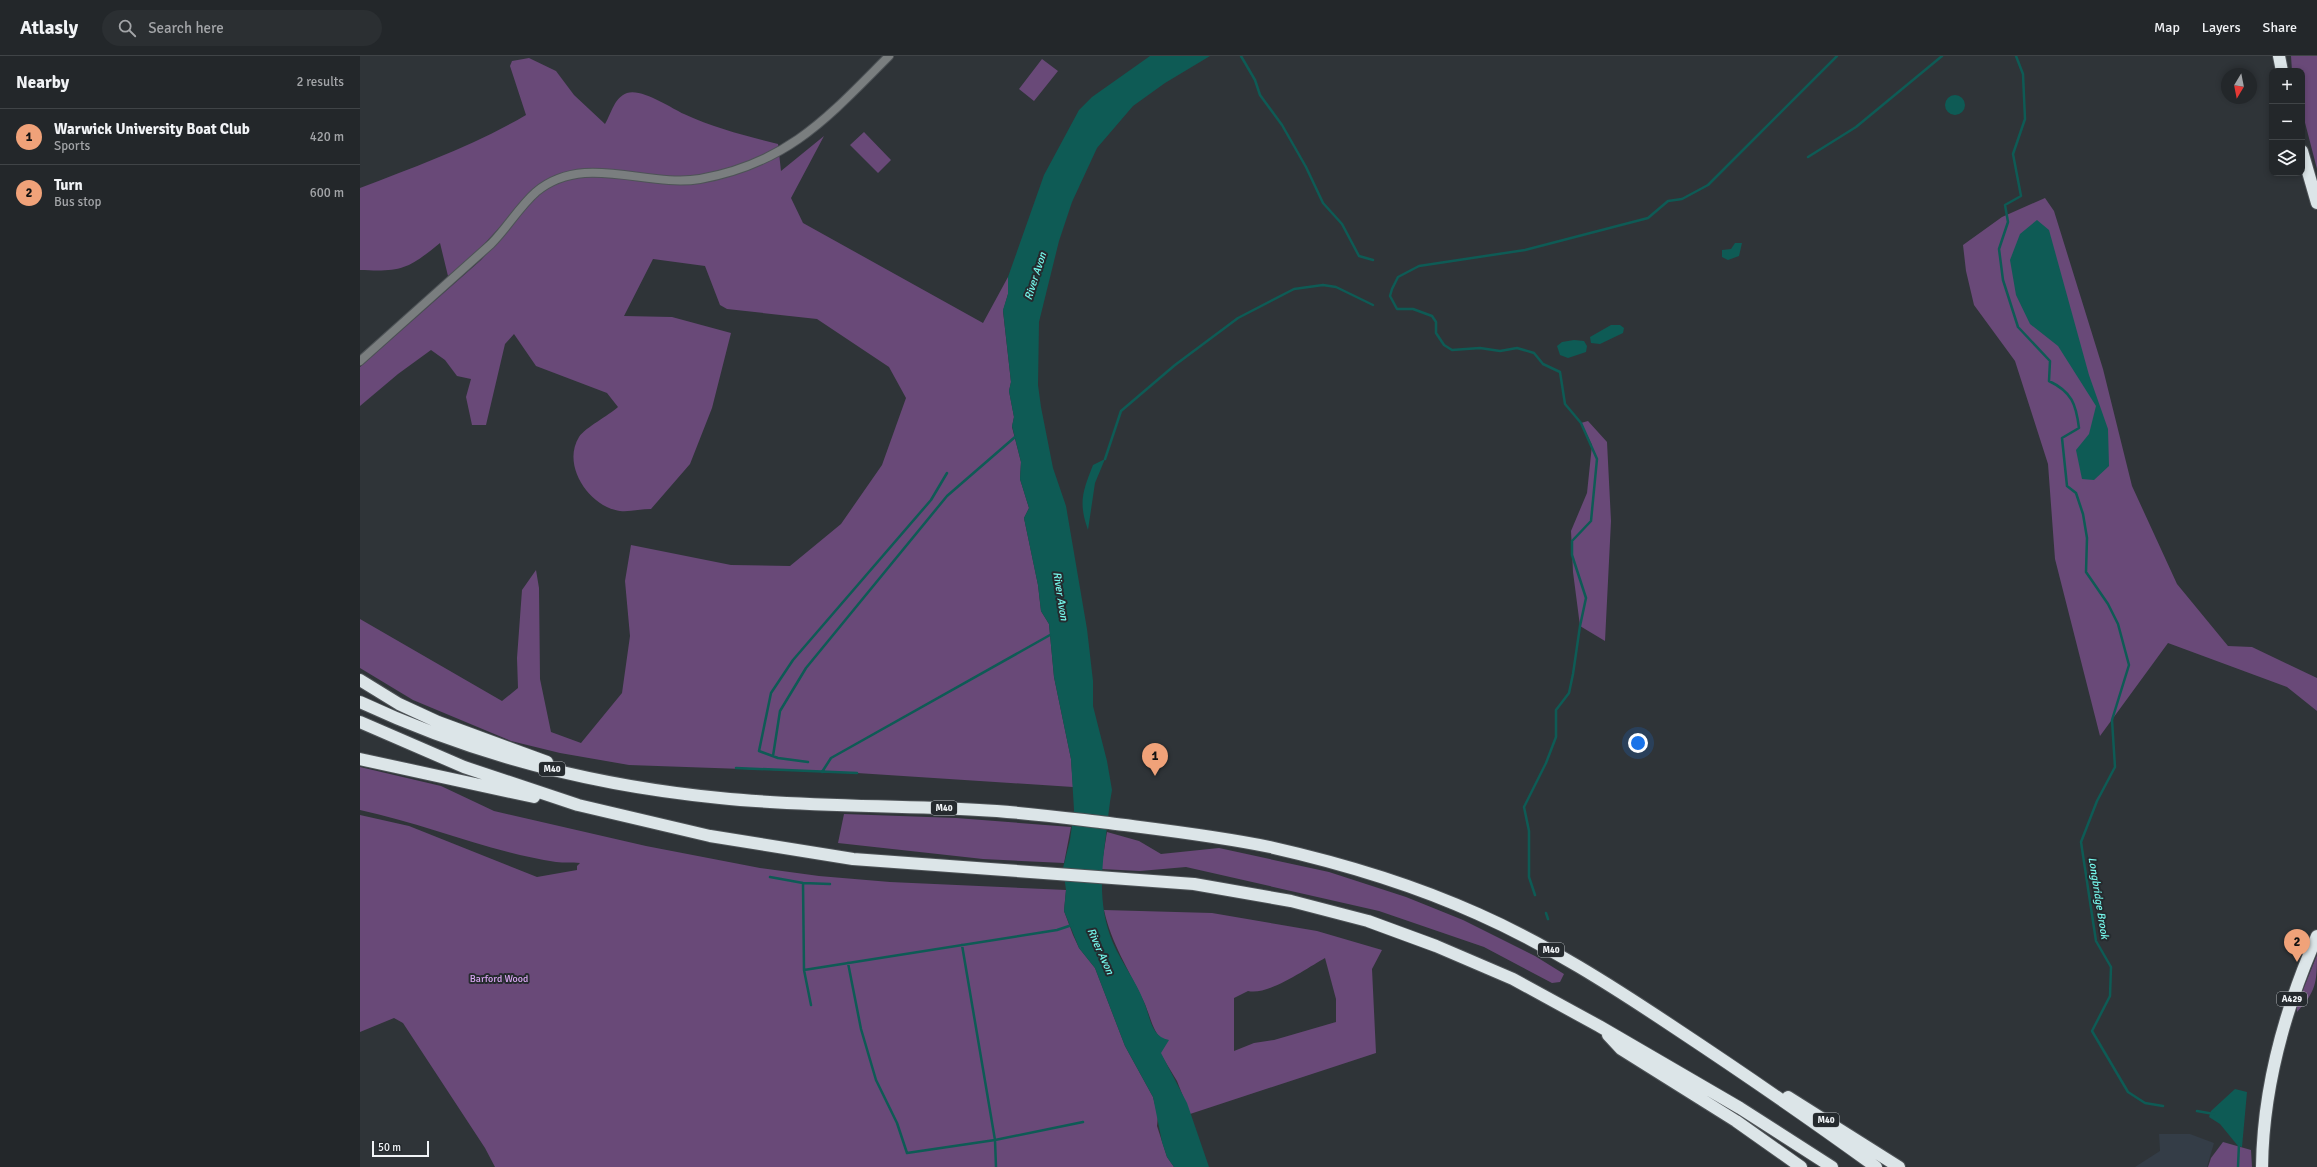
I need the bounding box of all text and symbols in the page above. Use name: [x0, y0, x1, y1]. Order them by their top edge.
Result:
search box: [102, 10, 382, 46]
text: Atlasly: [20, 16, 78, 40]
icon: search: [116, 17, 138, 39]
text: Search here: [148, 19, 224, 37]
text: Map: [2154, 19, 2180, 36]
text: Layers: [2202, 19, 2241, 36]
text: Share: [2263, 19, 2297, 36]
north arrow: [2221, 68, 2257, 104]
map controls: [2269, 68, 2305, 176]
button: +: [2269, 68, 2305, 104]
text: Nearby: [16, 72, 69, 93]
text: 2 results: [296, 74, 344, 90]
button: −: [2269, 104, 2305, 140]
text: Warwick University Boat Club: [54, 120, 250, 138]
text: 1: [25, 129, 33, 145]
text: 420 m: [310, 129, 344, 145]
text: Sports: [54, 138, 90, 154]
button: layers: [2269, 140, 2305, 176]
text: Turn: [54, 176, 83, 194]
text: 2: [25, 185, 33, 201]
text: 600 m: [310, 185, 344, 201]
text: Bus stop: [54, 194, 101, 210]
water label: River Avon: [1022, 250, 1050, 302]
water label: River Avon: [1050, 571, 1071, 622]
your location: [1628, 733, 1648, 753]
pin: 1: [1142, 743, 1168, 776]
road number: M40: [539, 762, 565, 776]
road number: M40: [931, 801, 957, 815]
water label: Longbridge Brook: [2086, 856, 2112, 941]
water label: River Avon: [1085, 926, 1117, 977]
pin: 2: [2284, 929, 2310, 962]
road number: M40: [1538, 943, 1564, 957]
park label: Barford Wood: [470, 973, 528, 985]
road number: A429: [2277, 992, 2307, 1006]
road number: M40: [1813, 1113, 1839, 1127]
scale bar: [372, 1139, 429, 1158]
text: 50 m: [378, 1141, 401, 1154]

